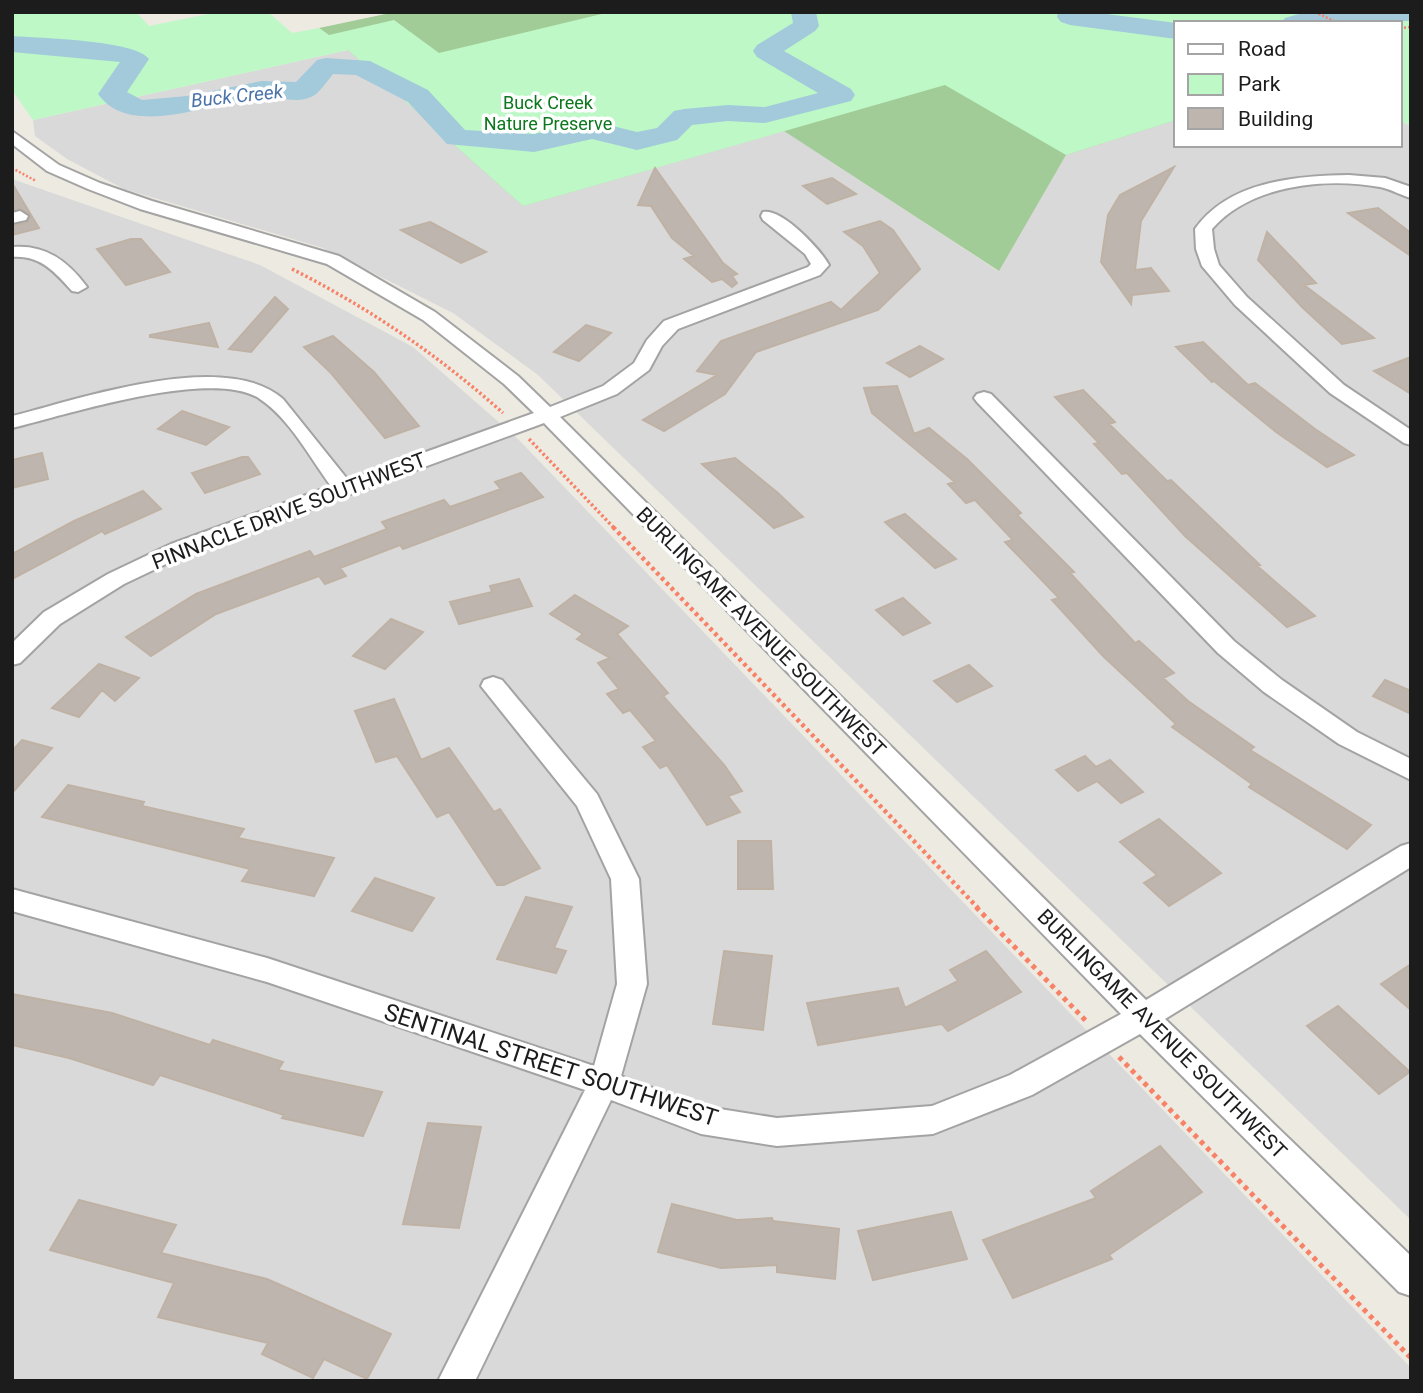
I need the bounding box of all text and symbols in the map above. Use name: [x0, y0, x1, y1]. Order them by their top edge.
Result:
legend: [1174, 21, 1402, 147]
text: Road: [1238, 37, 1286, 61]
text: Park: [1238, 72, 1281, 96]
water label: Buck Creek: [190, 80, 285, 112]
park label: Buck Creek Nature Preserve: [484, 92, 612, 134]
text: Building: [1238, 107, 1313, 131]
street label: PINNACLE DRIVE SOUTHWEST: [149, 447, 430, 574]
street label: BURLINGAME AVENUE SOUTHWEST: [631, 502, 891, 762]
street label: BURLINGAME AVENUE SOUTHWEST: [1032, 904, 1292, 1164]
street label: SENTINAL STREET SOUTHWEST: [381, 998, 721, 1132]

